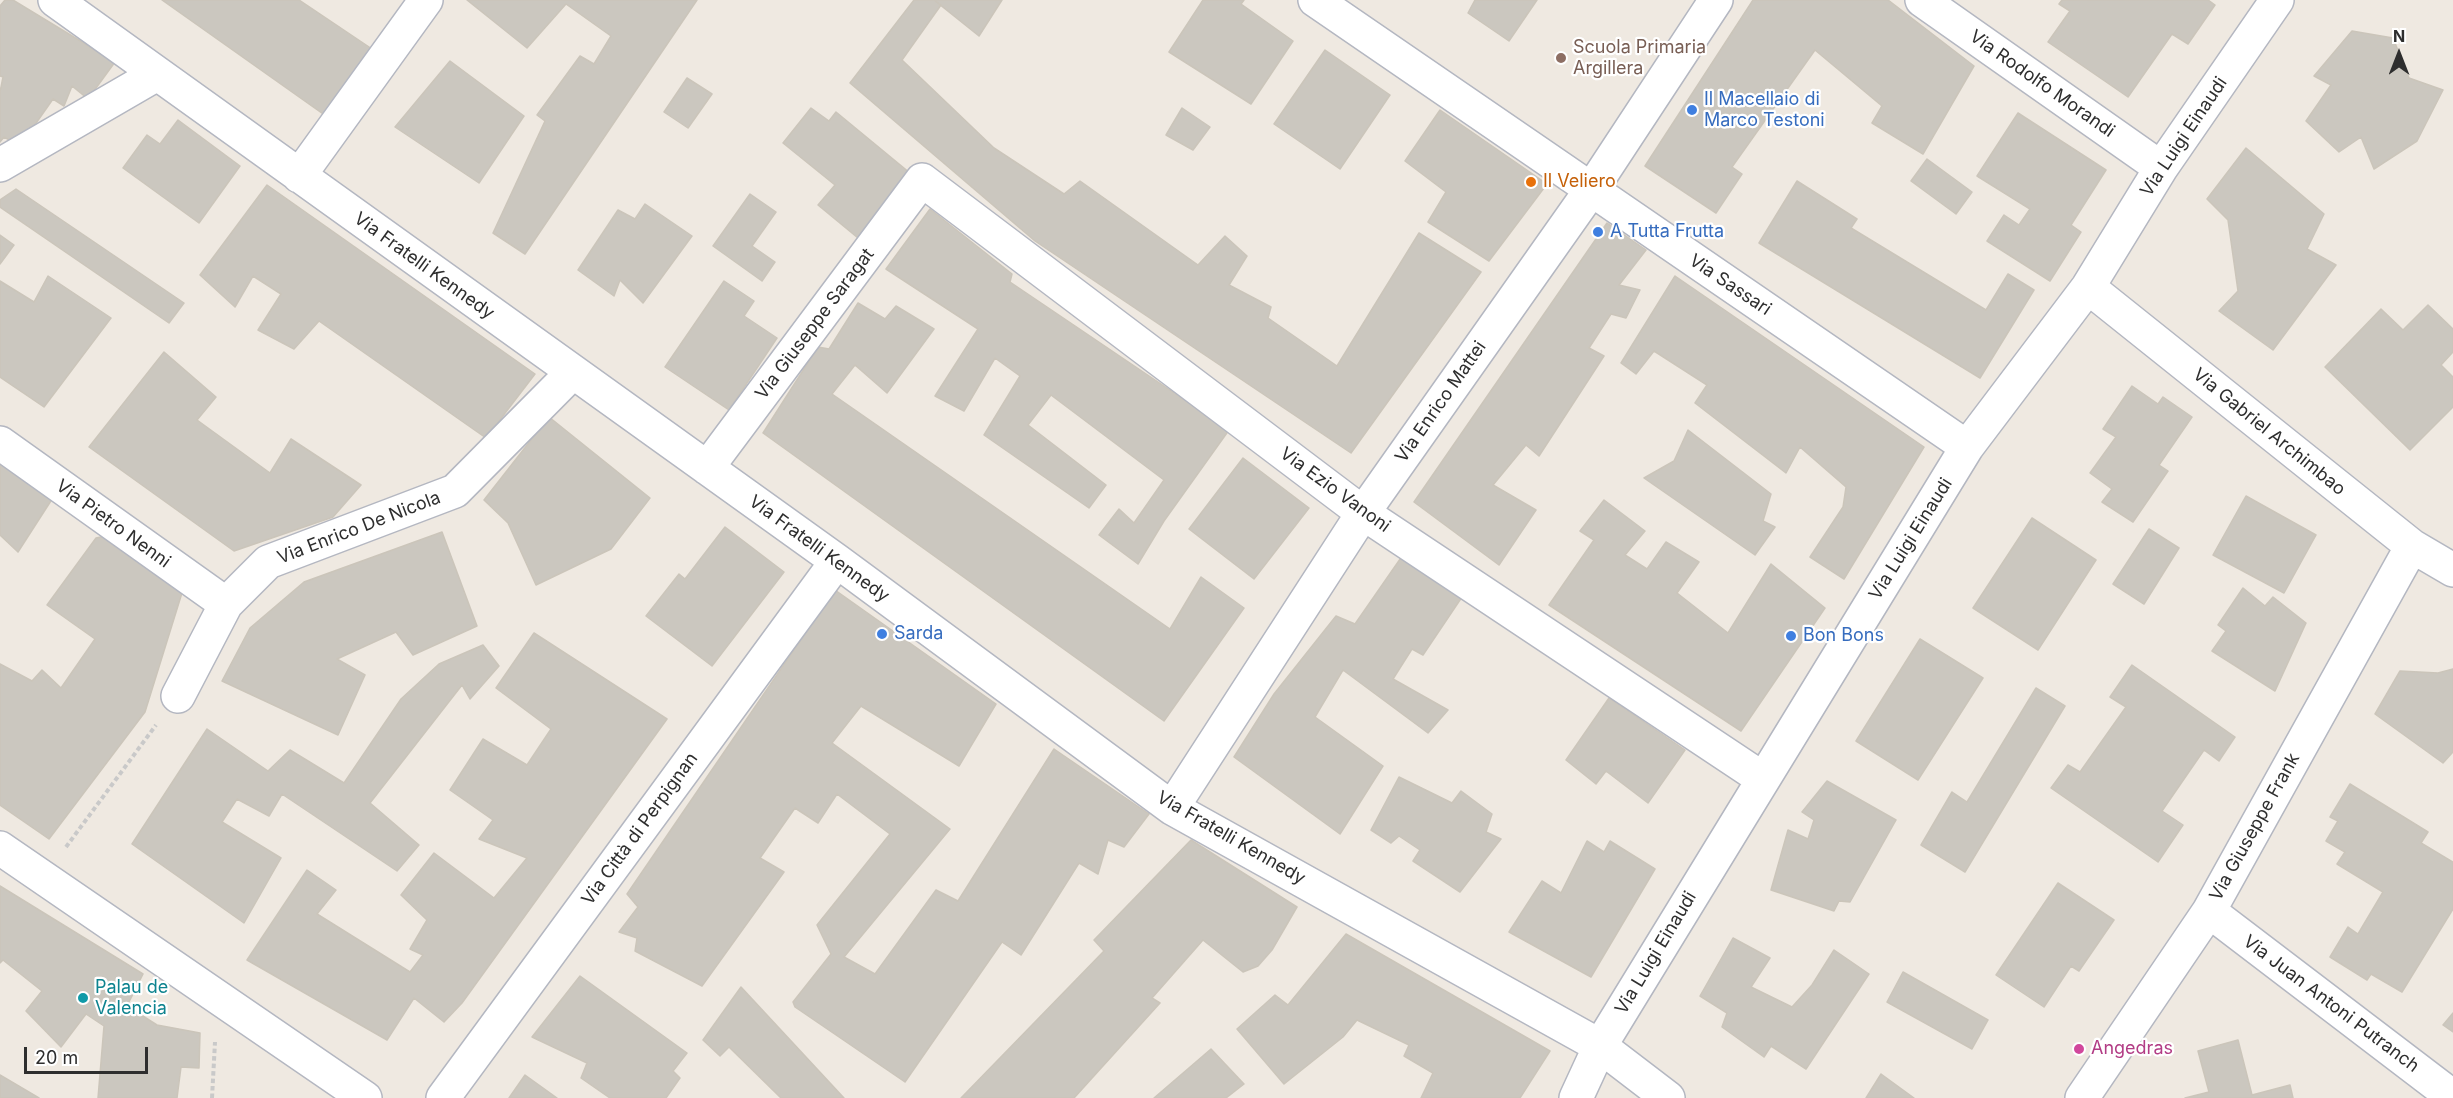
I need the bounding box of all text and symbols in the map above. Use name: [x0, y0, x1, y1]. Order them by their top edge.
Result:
north arrow: [2369, 24, 2429, 84]
street label: Via Rodolfo Morandi: [1965, 26, 2119, 142]
text: N: [2393, 26, 2405, 46]
place label: Scuola Primaria Argillera: [1573, 37, 1706, 80]
marker: Scuola Primaria Argillera: [1554, 51, 1568, 65]
street label: Via Luigi Einaudi: [2136, 73, 2232, 201]
place label: Il Macellaio di Marco Testoni: [1704, 89, 1825, 132]
marker: Il Macellaio di Marco Testoni: [1685, 103, 1699, 117]
place label: Il Veliero: [1543, 171, 1616, 193]
marker: Il Veliero: [1524, 175, 1538, 189]
street label: Via Fratelli Kennedy: [350, 208, 498, 324]
place label: A Tutta Frutta: [1610, 221, 1724, 243]
marker: A Tutta Frutta: [1591, 225, 1605, 239]
street label: Via Giuseppe Saragat: [751, 244, 879, 404]
street label: Via Sassari: [1685, 250, 1775, 320]
street label: Via Enrico Mattei: [1391, 337, 1491, 467]
street label: Via Gabriel Archimbao: [2188, 364, 2350, 500]
street label: Via Ezio Vanoni: [1276, 443, 1394, 537]
street label: Via Luigi Einaudi: [1865, 474, 1957, 604]
street label: Via Pietro Nenni: [52, 475, 174, 573]
street label: Via Enrico De Nicola: [274, 487, 444, 569]
street label: Via Fratelli Kennedy: [745, 491, 893, 607]
place label: Sarda: [894, 623, 943, 645]
place label: Bon Bons: [1803, 625, 1884, 647]
marker: Sarda: [875, 627, 889, 641]
marker: Bon Bons: [1784, 629, 1798, 643]
street label: Via Città di Perpignan: [577, 749, 703, 909]
street label: Via Giuseppe Frank: [2205, 749, 2305, 905]
street label: Via Fratelli Kennedy: [1153, 787, 1309, 889]
street label: Via Luigi Einaudi: [1611, 888, 1701, 1018]
street label: Via Juan Antoni Putranch: [2239, 931, 2423, 1077]
place label: Palau de Valencia: [95, 977, 168, 1020]
marker: Palau de Valencia: [76, 991, 90, 1005]
scale bar: [27, 1035, 152, 1073]
place label: Angedras: [2091, 1038, 2173, 1060]
marker: Angedras: [2072, 1042, 2086, 1056]
text: 20 m: [35, 1047, 78, 1068]

